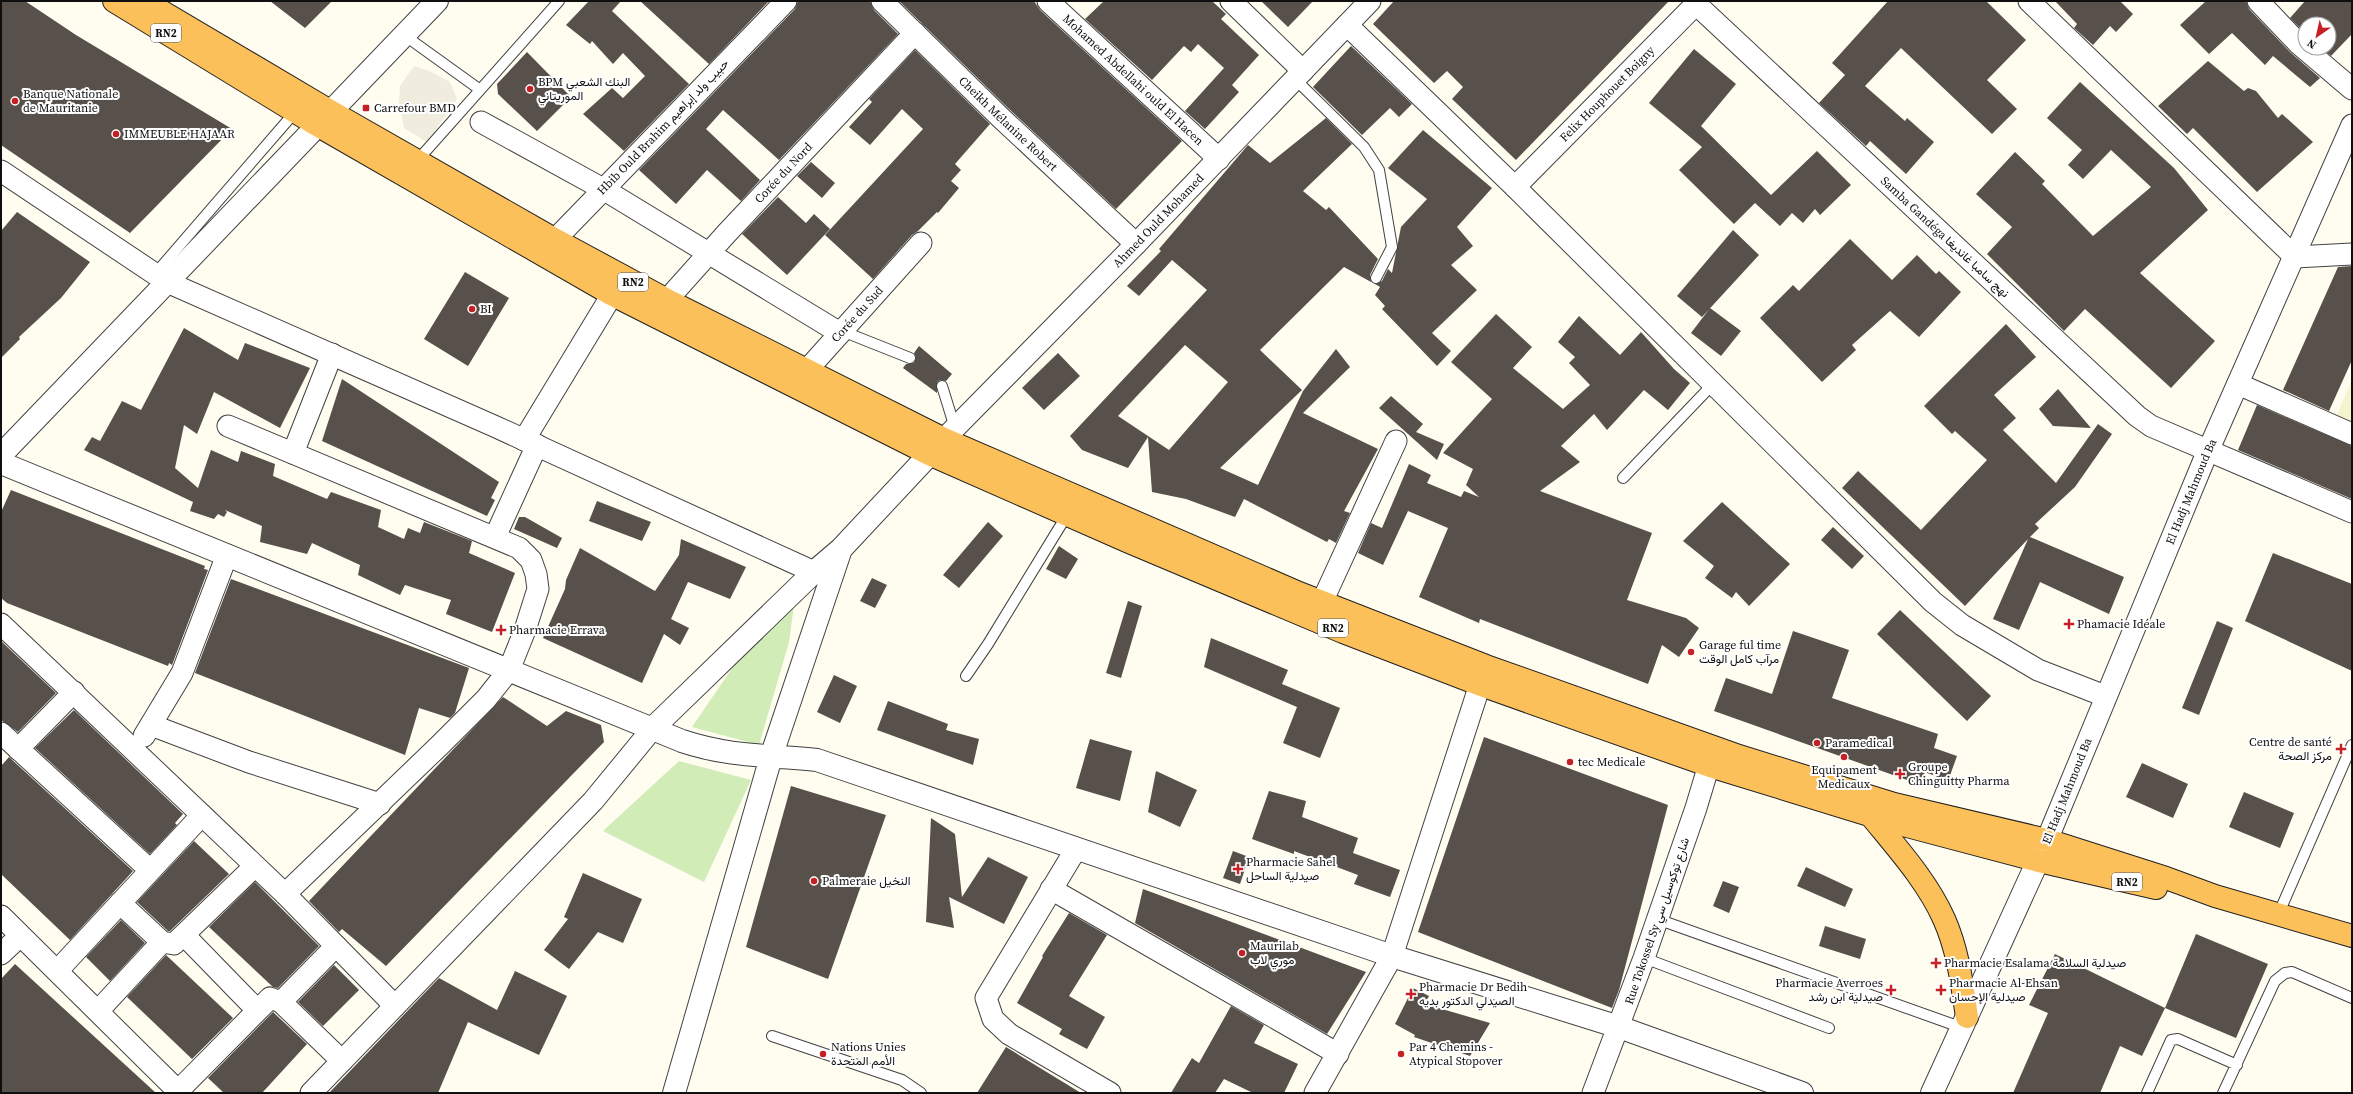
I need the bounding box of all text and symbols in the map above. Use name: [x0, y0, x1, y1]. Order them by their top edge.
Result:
street label: Mohamed Abdellahi ould El Hacen: [1059, 11, 1207, 149]
north arrow: [2297, 16, 2337, 56]
road number: RN2: [151, 24, 181, 42]
text: N: [2304, 35, 2319, 52]
street label: Felix Houphouet Boigny: [1556, 42, 1659, 145]
street label: Hbib Ould Brahim حبيب ولد إبراهيم: [594, 56, 732, 198]
street label: Cheikh Mélanine Robert: [955, 73, 1061, 175]
place label: BPM البنك الشعبي الموريتاني: [538, 74, 630, 106]
marker: BPM البنك الشعبي الموريتاني: [525, 84, 535, 94]
place label: Banque Nationale de Mauritanie: [23, 86, 118, 116]
marker: Banque Nationale de Mauritanie: [10, 96, 20, 106]
place label: Carrefour BMD: [374, 100, 456, 116]
marker: Carrefour BMD: [361, 103, 371, 113]
place label: IMMEUBLE HAJAAR: [124, 126, 235, 142]
marker: IMMEUBLE HAJAAR: [111, 129, 121, 139]
street label: Corée du Nord: [751, 139, 816, 207]
street label: Ahmed Ould Mohamed: [1109, 170, 1208, 271]
street label: Samba Gandéga نهج سامبا غانديغا: [1876, 173, 2013, 302]
road number: RN2: [618, 273, 648, 291]
street label: Corée du Sud: [828, 283, 887, 346]
place label: BI: [480, 301, 492, 317]
marker: BI: [467, 304, 477, 314]
street label: El Hadj Mahmoud Ba: [2162, 435, 2221, 547]
place label: Phamacie Idéale: [2077, 616, 2165, 632]
road number: RN2: [1318, 619, 1348, 637]
marker: Phamacie Idéale: [2064, 619, 2074, 629]
place label: Pharmacie Errava: [509, 622, 606, 638]
marker: Pharmacie Errava: [496, 625, 506, 635]
place label: Garage ful time مرآب كامل الوقت: [1699, 637, 1781, 667]
marker: Garage ful time مرآب كامل الوقت: [1686, 647, 1696, 657]
place label: Centre de santé مركز الصحة: [2249, 734, 2332, 764]
place label: Paramedical: [1825, 735, 1892, 751]
street label: El Hadj Mahmoud Ba: [2038, 735, 2096, 846]
marker: Paramedical: [1812, 738, 1822, 748]
marker: Centre de santé مركز الصحة: [2335, 743, 2347, 755]
marker: Equipament Medicaux: [1839, 752, 1849, 762]
place label: tec Medicale: [1578, 754, 1645, 770]
marker: tec Medicale: [1565, 757, 1575, 767]
place label: Groupe Chinguitty Pharma: [1908, 759, 2010, 789]
place label: Equipament Medicaux: [1811, 762, 1877, 792]
marker: Groupe Chinguitty Pharma: [1895, 769, 1905, 779]
street label: Rue Tokossel Sy شارع توكوسيل سي: [1621, 835, 1695, 1007]
place label: Pharmacie Sahel صيدلية الساحل: [1246, 854, 1336, 884]
marker: Pharmacie Sahel صيدلية الساحل: [1233, 864, 1243, 874]
place label: Palmeraie النخيل: [822, 873, 911, 889]
road number: RN2: [2112, 873, 2142, 891]
marker: Palmeraie النخيل: [809, 876, 819, 886]
place label: Maurilab موري لاب: [1250, 938, 1299, 970]
marker: Maurilab موري لاب: [1237, 948, 1247, 958]
place label: Pharmacie Esalama صيدلية السلامة: [1944, 955, 2126, 971]
marker: Pharmacie Esalama صيدلية السلامة: [1931, 958, 1941, 968]
place label: Pharmacie Averroes صيدلية ابن رشد: [1775, 975, 1883, 1005]
place label: Pharmacie Al-Ehsan صيدلية الإحسان: [1949, 975, 2058, 1005]
place label: Pharmacie Dr Bedih الصيدلي الدكتور بديه: [1419, 979, 1527, 1011]
marker: Pharmacie Averroes صيدلية ابن رشد: [1886, 985, 1896, 995]
marker: Pharmacie Al-Ehsan صيدلية الإحسان: [1936, 985, 1946, 995]
marker: Pharmacie Dr Bedih الصيدلي الدكتور بديه: [1406, 989, 1416, 999]
place label: Nations Unies الأمم المتحدة: [831, 1039, 906, 1069]
place label: Par 4 Chemins - Atypical Stopover: [1409, 1039, 1503, 1069]
marker: Nations Unies الأمم المتحدة: [818, 1049, 828, 1059]
marker: Par 4 Chemins - Atypical Stopover: [1396, 1049, 1406, 1059]

